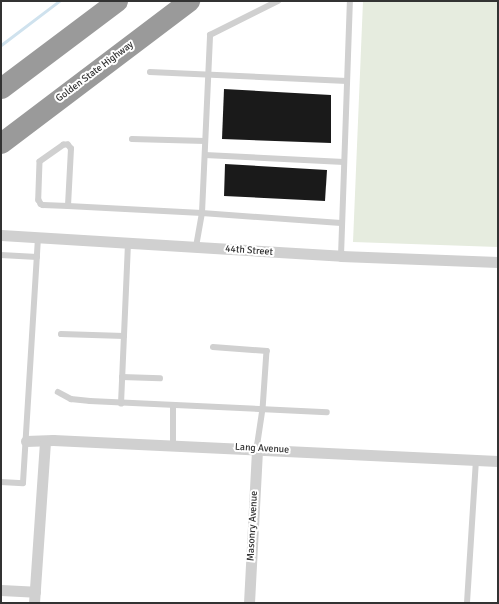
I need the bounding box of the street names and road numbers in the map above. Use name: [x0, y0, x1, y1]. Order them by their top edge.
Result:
street label: Golden State Highway: [54, 39, 136, 105]
street label: 44th Street: [225, 243, 273, 259]
street label: Lang Avenue: [235, 442, 289, 456]
street label: Masonry Avenue: [245, 491, 261, 561]

